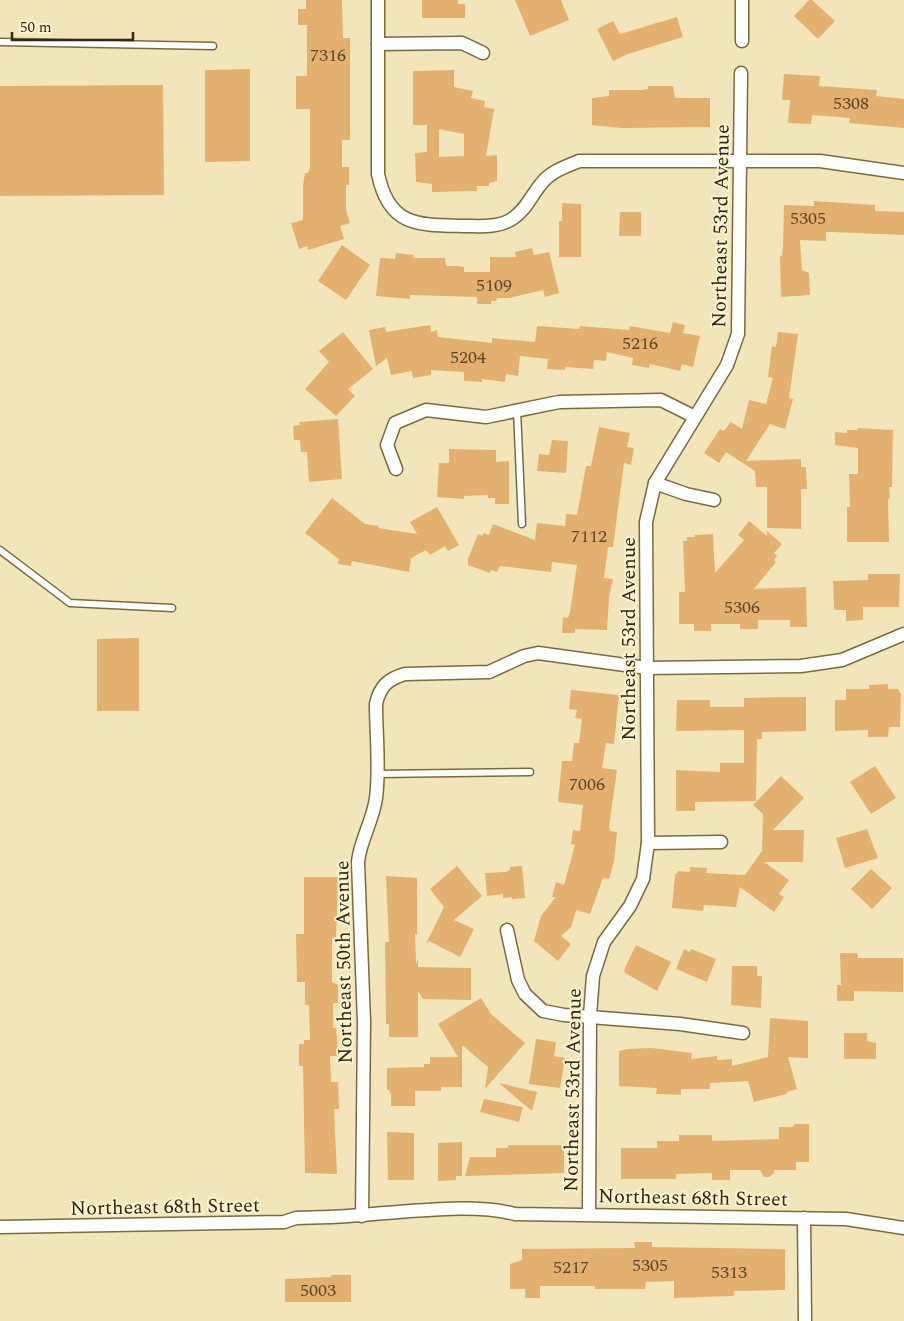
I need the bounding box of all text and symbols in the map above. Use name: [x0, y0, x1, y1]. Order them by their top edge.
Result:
scale bar: [12, 10, 134, 42]
text: 50 m: [20, 16, 52, 39]
house number: 7316: [310, 42, 346, 69]
house number: 5308: [833, 90, 869, 117]
street label: Northeast 53rd Avenue: [704, 124, 738, 328]
house number: 5305: [790, 205, 826, 232]
house number: 5109: [476, 272, 512, 299]
house number: 5216: [622, 330, 658, 357]
house number: 5204: [450, 344, 486, 371]
house number: 7112: [571, 523, 607, 550]
street label: Northeast 53rd Avenue: [614, 537, 644, 741]
house number: 5306: [724, 594, 760, 621]
house number: 7006: [569, 771, 605, 798]
street label: Northeast 50th Avenue: [327, 860, 361, 1064]
street label: Northeast 53rd Avenue: [556, 988, 590, 1192]
street label: Northeast 68th Street: [598, 1181, 788, 1215]
street label: Northeast 68th Street: [70, 1190, 260, 1224]
house number: 5305: [632, 1252, 668, 1279]
house number: 5217: [553, 1254, 589, 1281]
house number: 5313: [711, 1259, 747, 1286]
house number: 5003: [300, 1277, 336, 1304]

